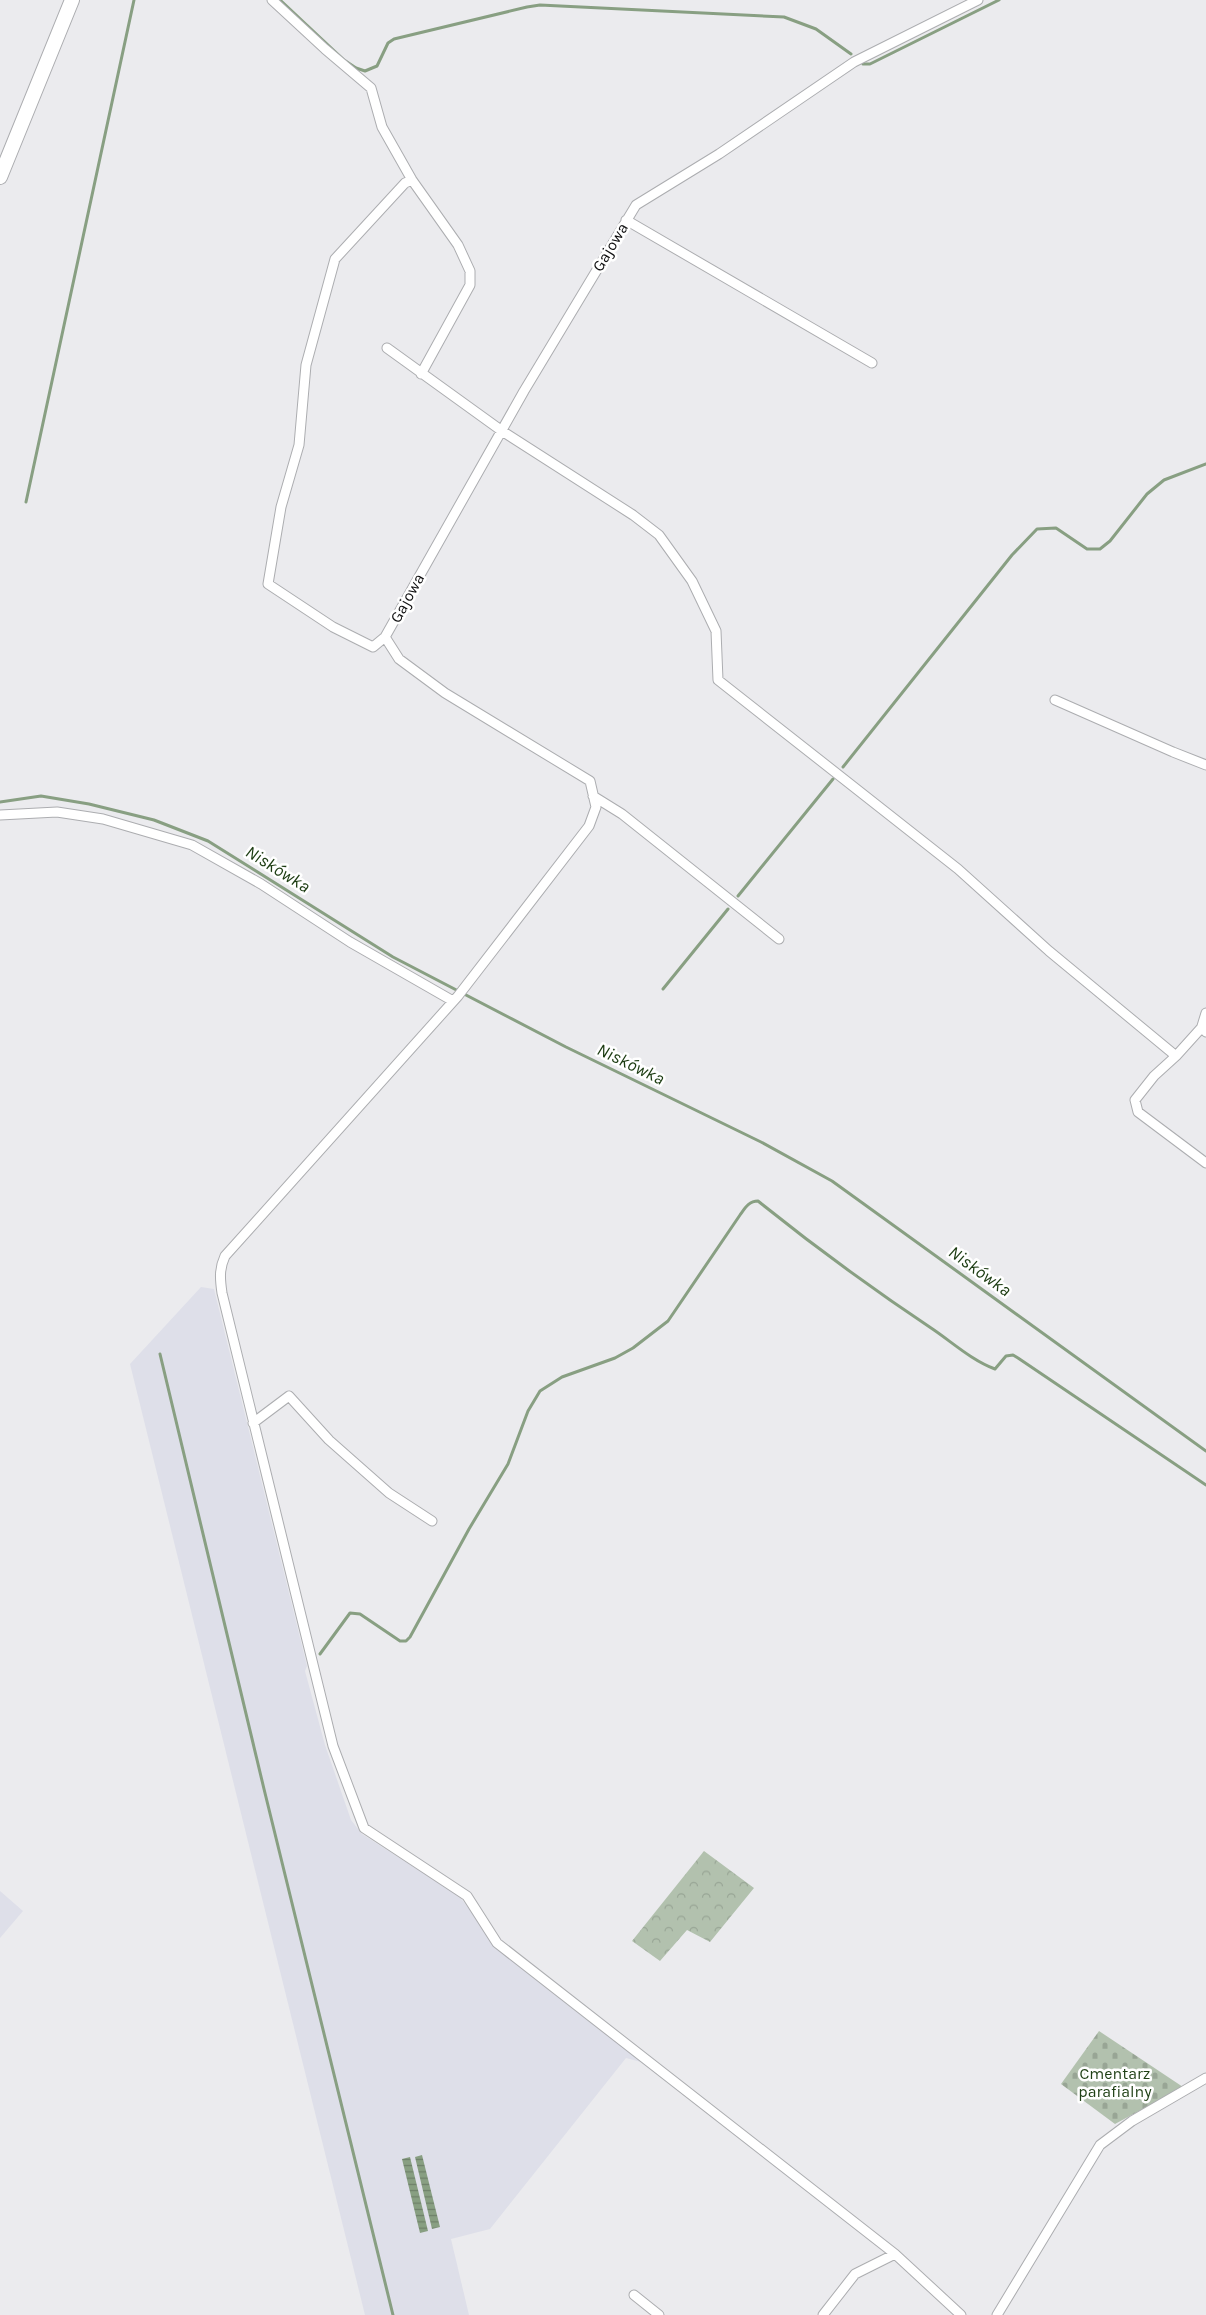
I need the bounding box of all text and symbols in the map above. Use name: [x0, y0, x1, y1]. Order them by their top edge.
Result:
street label: Gajowa: [588, 219, 632, 275]
street label: Gajowa: [386, 570, 428, 626]
water label: Niskówka: [241, 840, 315, 898]
water label: Niskówka: [594, 1038, 668, 1090]
water label: Niskówka: [944, 1241, 1016, 1301]
park label: Cmentarz parafialny: [1078, 2064, 1152, 2101]

